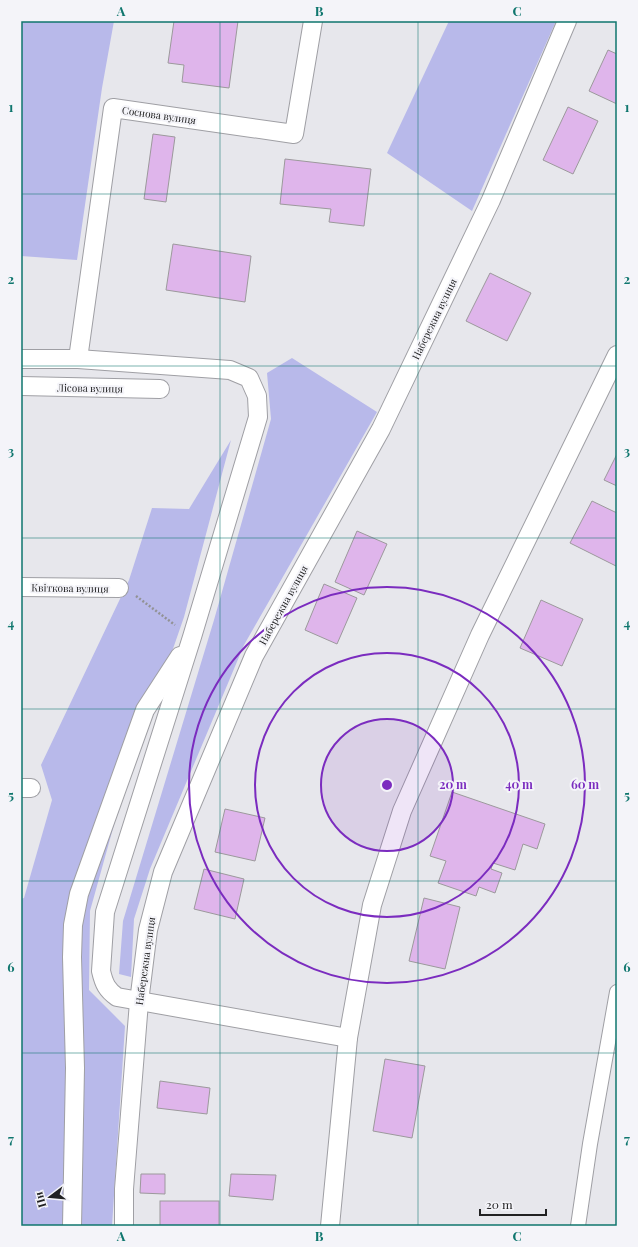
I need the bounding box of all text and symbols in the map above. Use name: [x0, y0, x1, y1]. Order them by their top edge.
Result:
text: A: [116, 2, 126, 19]
text: B: [315, 2, 324, 19]
text: C: [512, 2, 522, 19]
text: 1: [9, 98, 14, 115]
text: 1: [625, 98, 630, 115]
street label: Соснова вулиця: [121, 103, 197, 127]
text: 2: [8, 270, 15, 287]
text: 2: [624, 270, 631, 287]
street label: Набережна вулиця: [408, 276, 460, 362]
street label: Лісова вулиця: [56, 380, 124, 396]
text: 3: [8, 442, 14, 459]
text: 3: [624, 442, 630, 459]
street label: Набережна вулиця: [255, 562, 311, 647]
street label: Квіткова вулиця: [31, 580, 109, 596]
text: 4: [8, 614, 15, 631]
text: 4: [624, 614, 631, 631]
text: 20 m: [439, 776, 467, 792]
text: 40 m: [505, 776, 533, 792]
text: 60 m: [571, 776, 599, 792]
centre of rings: [380, 778, 394, 792]
text: 5: [8, 786, 14, 803]
text: 5: [624, 786, 630, 803]
street label: Набережна вулиця: [132, 915, 158, 1006]
text: 6: [7, 958, 15, 975]
text: 6: [623, 958, 631, 975]
text: 7: [8, 1130, 14, 1147]
text: 7: [624, 1130, 630, 1147]
north arrow: [30, 1177, 70, 1217]
text: Пн: [31, 1190, 49, 1210]
scale bar: [480, 1191, 546, 1217]
text: 20 m: [486, 1196, 513, 1212]
text: A: [116, 1227, 126, 1244]
text: B: [315, 1227, 324, 1244]
text: C: [512, 1227, 522, 1244]

